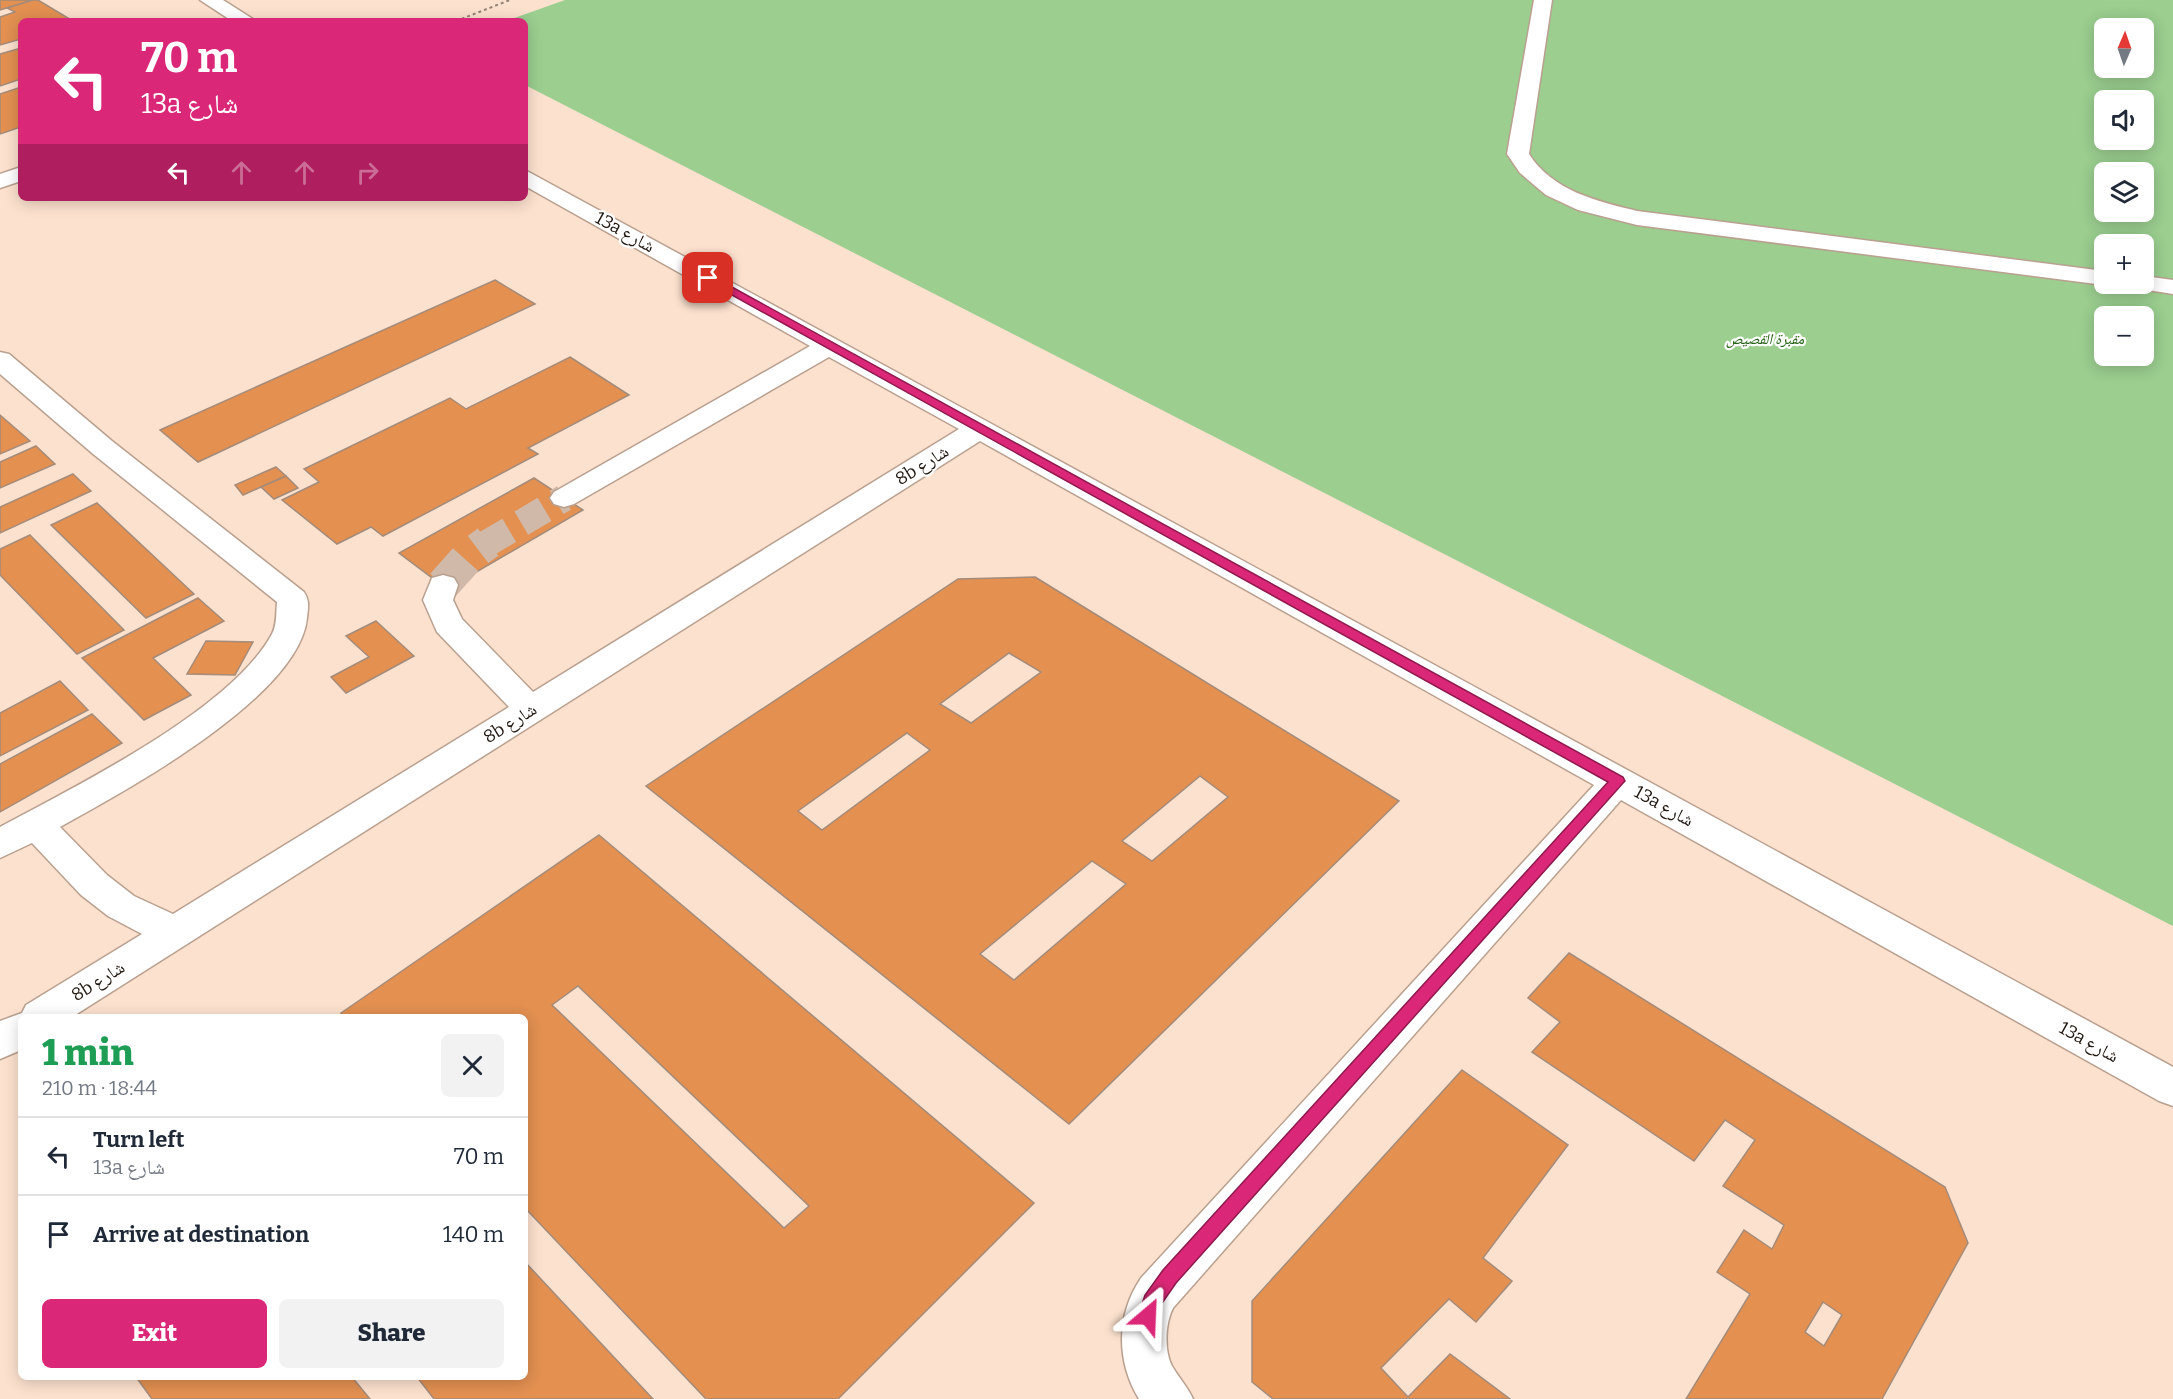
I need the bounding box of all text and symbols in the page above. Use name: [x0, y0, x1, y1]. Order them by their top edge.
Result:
north arrow: [2094, 18, 2154, 78]
map controls: [2094, 18, 2154, 366]
text: 70 m: [141, 33, 237, 83]
icon: left: [42, 42, 120, 120]
text: 13a شارع: [141, 88, 238, 120]
button: sound: [2094, 90, 2154, 150]
icon: left: [162, 156, 195, 189]
icon: ahead: [225, 156, 258, 189]
icon: ahead: [288, 156, 321, 189]
icon: right: [351, 156, 384, 189]
button: layers: [2094, 162, 2154, 222]
street label: 13a شارع: [591, 207, 659, 257]
button: +: [2094, 234, 2154, 294]
pin: [682, 252, 733, 303]
icon: arrive: [691, 261, 724, 294]
button: −: [2094, 306, 2154, 366]
park label: مقبرة القصيص: [1726, 330, 1804, 348]
street label: 8b شارع: [891, 440, 953, 490]
street label: 8b شارع: [479, 698, 541, 748]
street label: 13a شارع: [1630, 781, 1698, 831]
street label: 8b شارع: [67, 956, 129, 1006]
street label: 13a شارع: [2055, 1017, 2123, 1067]
text: 1 min: [42, 1031, 134, 1075]
button: close: [441, 1034, 504, 1097]
text: 210 m · 18:44: [42, 1076, 157, 1100]
text: Turn left: [93, 1126, 185, 1153]
icon: left: [42, 1140, 75, 1173]
text: 70 m: [454, 1143, 504, 1170]
text: 13a شارع: [93, 1155, 165, 1179]
icon: arrive: [42, 1218, 75, 1251]
text: Arrive at destination: [93, 1221, 309, 1248]
text: 140 m: [443, 1221, 504, 1248]
position arrow: [1116, 1284, 1180, 1348]
button: Exit: [42, 1299, 267, 1368]
button: Share: [279, 1299, 504, 1368]

